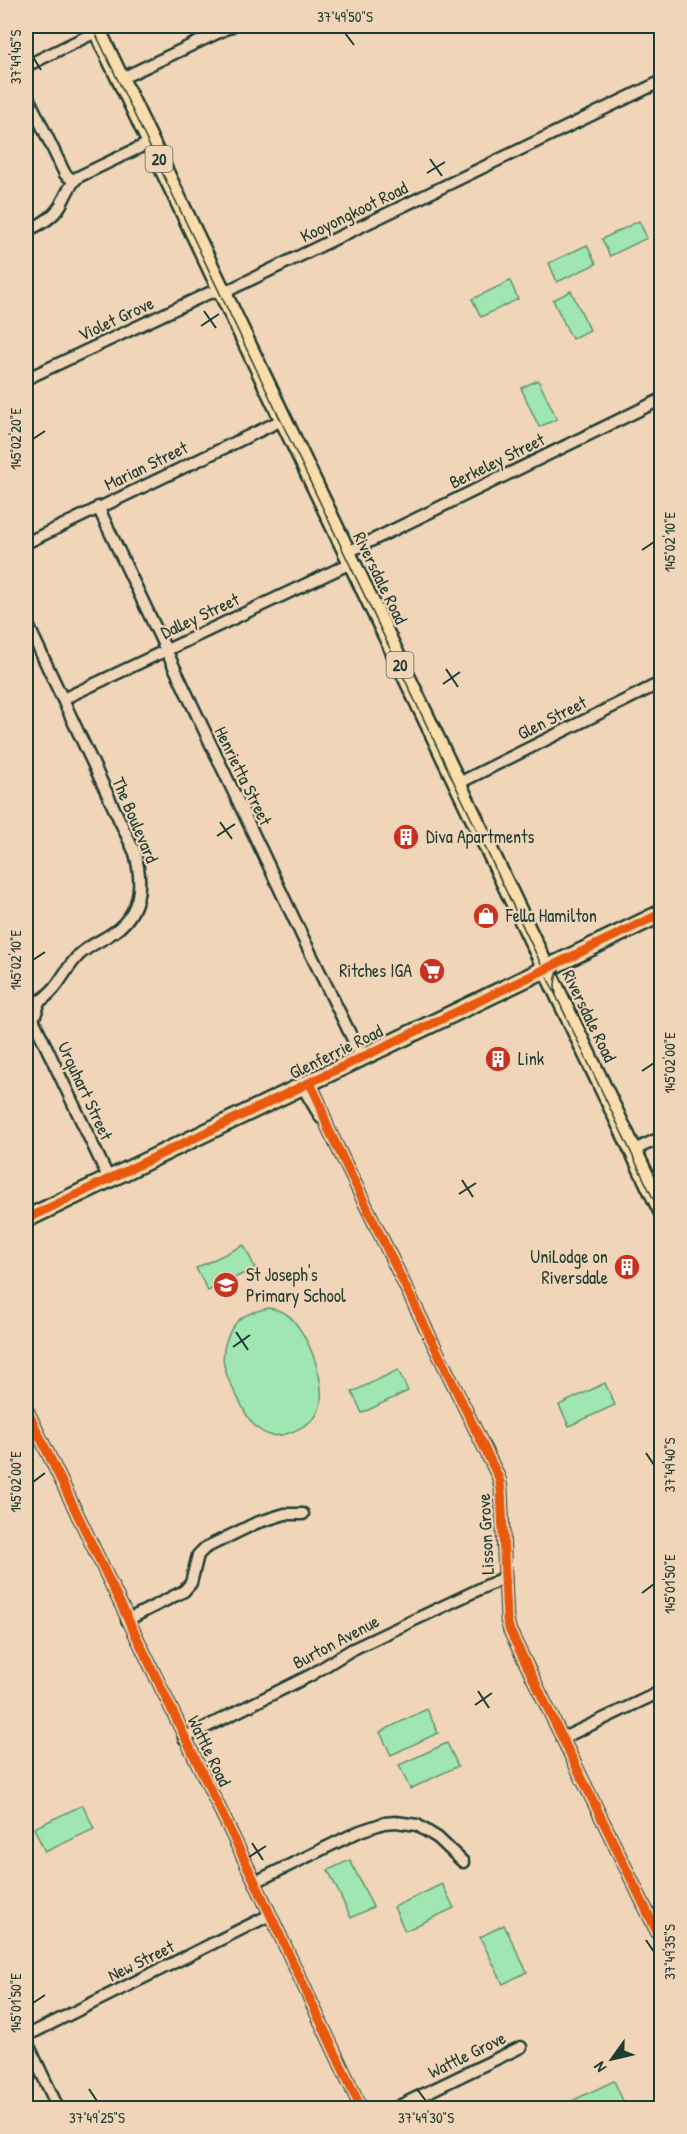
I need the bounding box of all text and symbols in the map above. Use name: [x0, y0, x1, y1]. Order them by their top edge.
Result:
text: 37°49'50"S: [317, 6, 373, 27]
text: 37°49'45"S: [5, 30, 26, 84]
road number: 20: [146, 146, 172, 172]
street label: Kooyongkoot Road: [296, 175, 412, 248]
street label: Violet Grove: [74, 290, 158, 347]
text: 145°02'20"E: [5, 408, 26, 470]
street label: Berkeley Street: [445, 426, 549, 494]
street label: Marian Street: [100, 434, 192, 497]
text: 145°02'10"E: [659, 511, 680, 572]
street label: Riversdale Road: [347, 527, 414, 628]
street label: Dalley Street: [156, 586, 244, 645]
road number: 20: [386, 652, 414, 678]
street label: Glen Street: [513, 689, 591, 746]
street label: Henrietta Street: [209, 722, 279, 830]
street label: The Boulevard: [106, 773, 165, 867]
building icon: Diva Apartments: [391, 822, 421, 852]
place label: Diva Apartments: [426, 824, 534, 849]
shop icon: Fella Hamilton: [471, 901, 501, 931]
place label: Fella Hamilton: [505, 903, 597, 928]
text: 145°02'10"E: [5, 929, 26, 990]
supermarket icon: Ritches IGA: [417, 956, 447, 986]
place label: Ritches IGA: [339, 958, 412, 983]
street label: Riversdale Road: [556, 965, 623, 1066]
street label: Glenferrie Road: [285, 1018, 387, 1085]
text: 145°02'00"E: [659, 1032, 680, 1094]
street label: Urquhart Street: [52, 1037, 120, 1145]
building icon: Link: [483, 1044, 513, 1074]
place label: Link: [518, 1046, 545, 1071]
place label: UniLodge on Riversdale: [530, 1244, 608, 1290]
building icon: UniLodge on Riversdale: [612, 1252, 642, 1282]
place label: St Joseph's Primary School: [246, 1262, 346, 1308]
school or university icon: St Joseph's Primary School: [211, 1270, 241, 1300]
text: 37°49'40"S: [659, 1437, 680, 1493]
text: 145°02'00"E: [5, 1451, 26, 1513]
street label: Lisson Grove: [471, 1493, 500, 1575]
text: 145°01'50"E: [659, 1554, 680, 1614]
street label: Burton Avenue: [288, 1608, 383, 1675]
street label: Wattle Road: [182, 1711, 237, 1790]
text: 37°49'35"S: [659, 1924, 680, 1980]
street label: New Street: [103, 1933, 179, 1987]
text: 145°01'50"E: [5, 1973, 26, 2033]
street label: Wattle Grove: [424, 2025, 510, 2084]
north arrow: [582, 2029, 642, 2089]
text: N: [588, 2057, 611, 2077]
text: 37°49'25"S: [69, 2107, 125, 2128]
text: 37°49'30"S: [398, 2107, 454, 2128]

